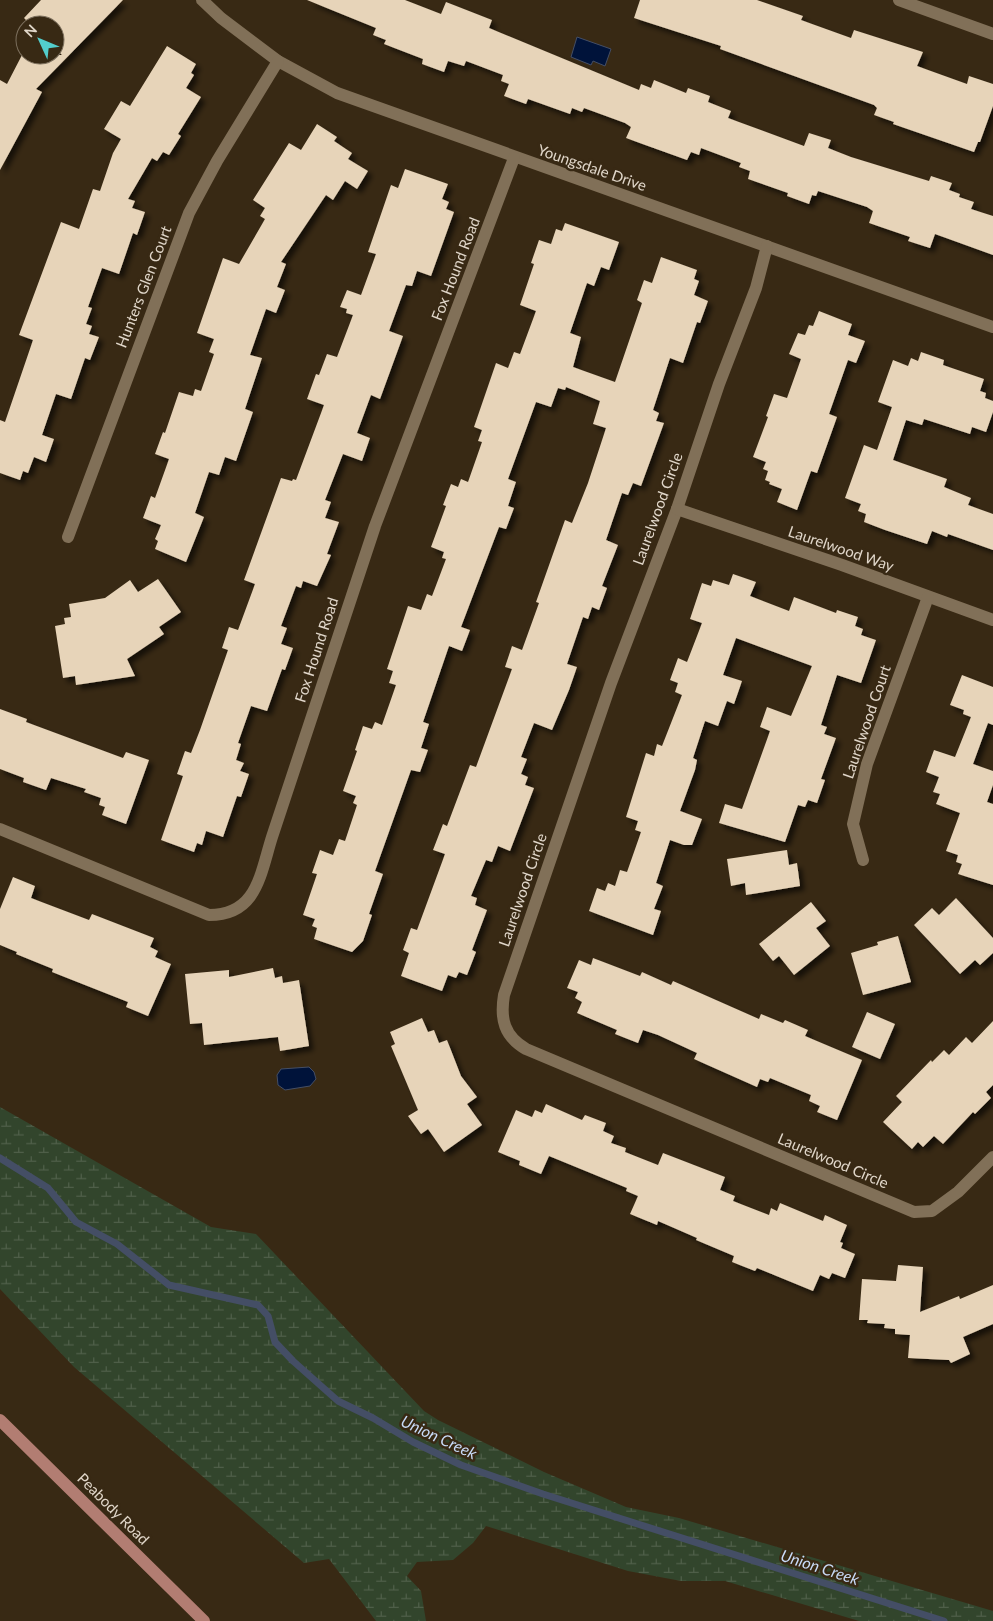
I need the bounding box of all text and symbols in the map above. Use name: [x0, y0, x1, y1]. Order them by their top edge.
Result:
north arrow: [15, 15, 65, 65]
text: N: [20, 21, 40, 40]
street label: Youngsdale Drive: [535, 140, 649, 194]
street label: Fox Hound Road: [427, 214, 483, 323]
street label: Hunters Glen Court: [112, 223, 175, 350]
street label: Laurelwood Circle: [628, 450, 686, 567]
street label: Laurelwood Way: [786, 522, 897, 575]
street label: Fox Hound Road: [291, 595, 341, 704]
street label: Laurelwood Court: [838, 662, 894, 781]
street label: Laurelwood Circle: [494, 831, 550, 949]
street label: Laurelwood Circle: [775, 1129, 891, 1192]
water label: Union Creek: [398, 1411, 480, 1463]
street label: Peabody Road: [74, 1469, 153, 1548]
water label: Union Creek: [779, 1545, 862, 1588]

